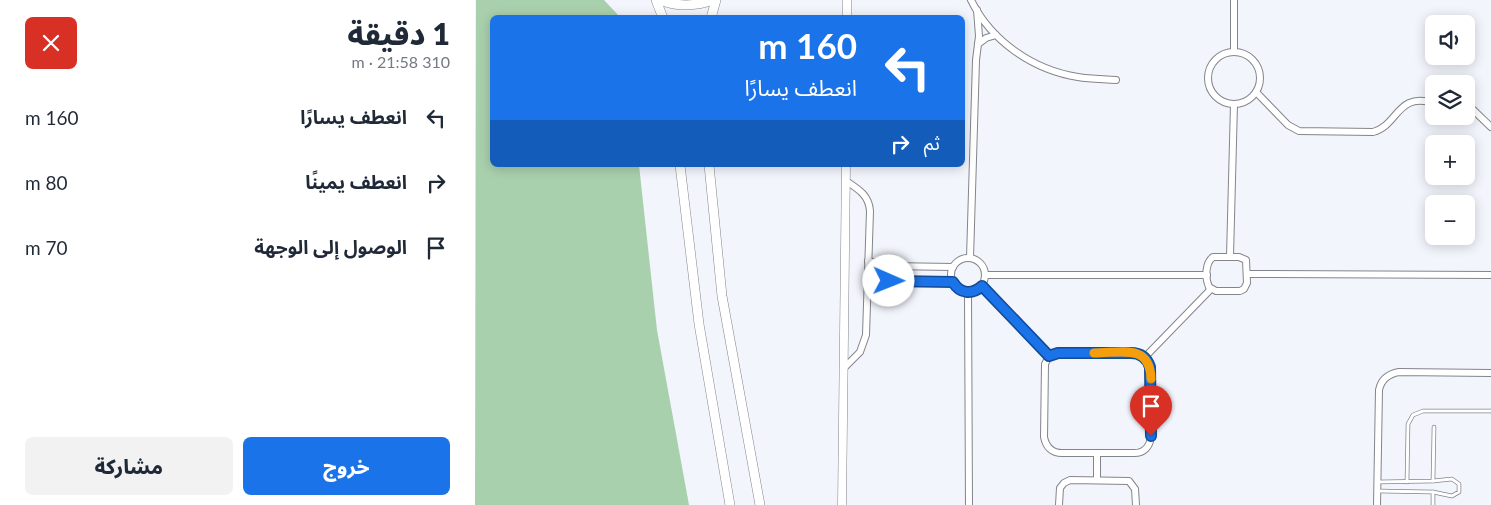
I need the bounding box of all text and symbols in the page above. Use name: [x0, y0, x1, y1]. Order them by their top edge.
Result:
text: 1 دقيقة: [347, 15, 450, 51]
map controls: [1425, 15, 1475, 245]
button: sound: [1425, 15, 1475, 65]
button: close: [25, 17, 77, 69]
text: 160 m: [758, 24, 857, 66]
icon: left: [875, 35, 940, 100]
text: 310 m · 21:58: [351, 52, 450, 71]
text: انعطف يسارًا: [745, 74, 857, 101]
button: layers: [1425, 75, 1475, 125]
icon: left: [422, 104, 450, 132]
text: انعطف يسارًا: [300, 105, 407, 128]
text: 160 m: [25, 106, 79, 129]
icon: right: [886, 130, 914, 158]
text: ثم: [924, 131, 940, 154]
button: +: [1425, 135, 1475, 185]
icon: right: [422, 169, 450, 197]
text: انعطف يمينًا: [305, 170, 407, 193]
text: 80 m: [25, 171, 68, 194]
button: −: [1425, 195, 1475, 245]
icon: arrive: [422, 234, 450, 262]
text: الوصول إلى الوجهة: [254, 235, 407, 258]
text: 70 m: [25, 236, 68, 259]
position arrow: [862, 254, 914, 306]
pin: [1130, 385, 1172, 436]
icon: arrive: [1137, 392, 1165, 420]
button: مشاركة: [25, 437, 233, 495]
button: خروج: [243, 437, 450, 495]

